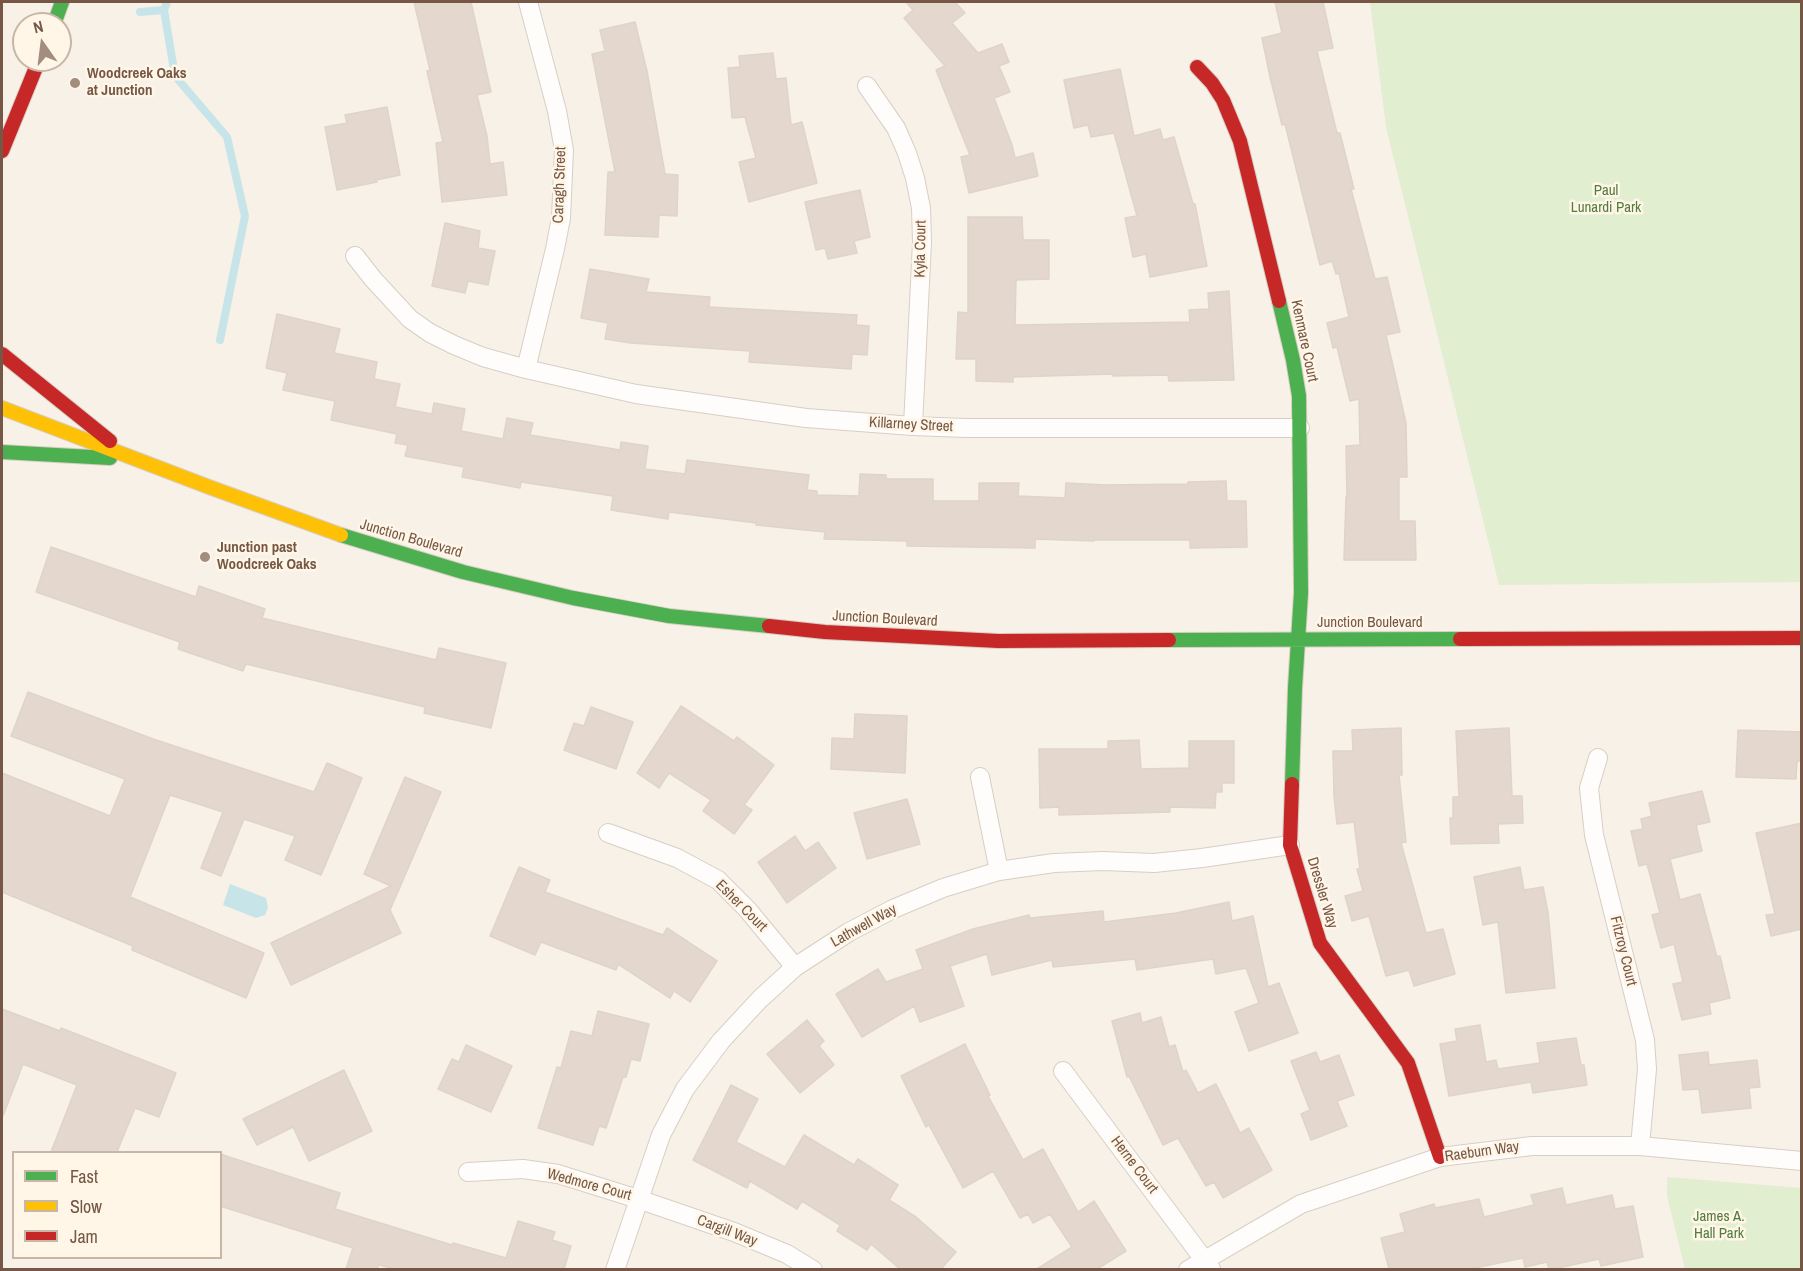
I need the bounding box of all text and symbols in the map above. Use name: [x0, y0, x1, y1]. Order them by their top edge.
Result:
north arrow: [12, 12, 72, 72]
text: N: [31, 15, 45, 38]
place label: Woodcreek Oaks at Junction: [87, 65, 187, 100]
marker: Woodcreek Oaks at Junction: [68, 76, 82, 90]
street label: Caragh Street: [550, 146, 570, 224]
park label: Paul Lunardi Park: [1571, 182, 1641, 217]
street label: Kyla Court: [912, 220, 930, 278]
street label: Kenmare Court: [1287, 298, 1321, 384]
street label: Killarney Street: [869, 414, 953, 436]
street label: Junction Boulevard: [358, 516, 464, 562]
place label: Junction past Woodcreek Oaks: [217, 539, 317, 574]
marker: Junction past Woodcreek Oaks: [198, 550, 212, 564]
street label: Junction Boulevard: [832, 607, 938, 631]
street label: Junction Boulevard: [1317, 614, 1423, 632]
street label: Dressler Way: [1303, 855, 1341, 931]
street label: Esher Court: [711, 876, 771, 936]
street label: Lathwell Way: [828, 901, 900, 951]
street label: Fitzroy Court: [1606, 914, 1640, 988]
street label: Herne Court: [1107, 1133, 1161, 1197]
street label: Raeburn Way: [1444, 1138, 1520, 1166]
legend: [12, 1151, 222, 1259]
text: Fast: [70, 1164, 98, 1189]
street label: Wedmore Court: [545, 1165, 633, 1205]
text: Slow: [70, 1194, 102, 1219]
park label: James A. Hall Park: [1693, 1208, 1745, 1243]
street label: Cargill Way: [694, 1211, 760, 1251]
text: Jam: [70, 1224, 98, 1249]

